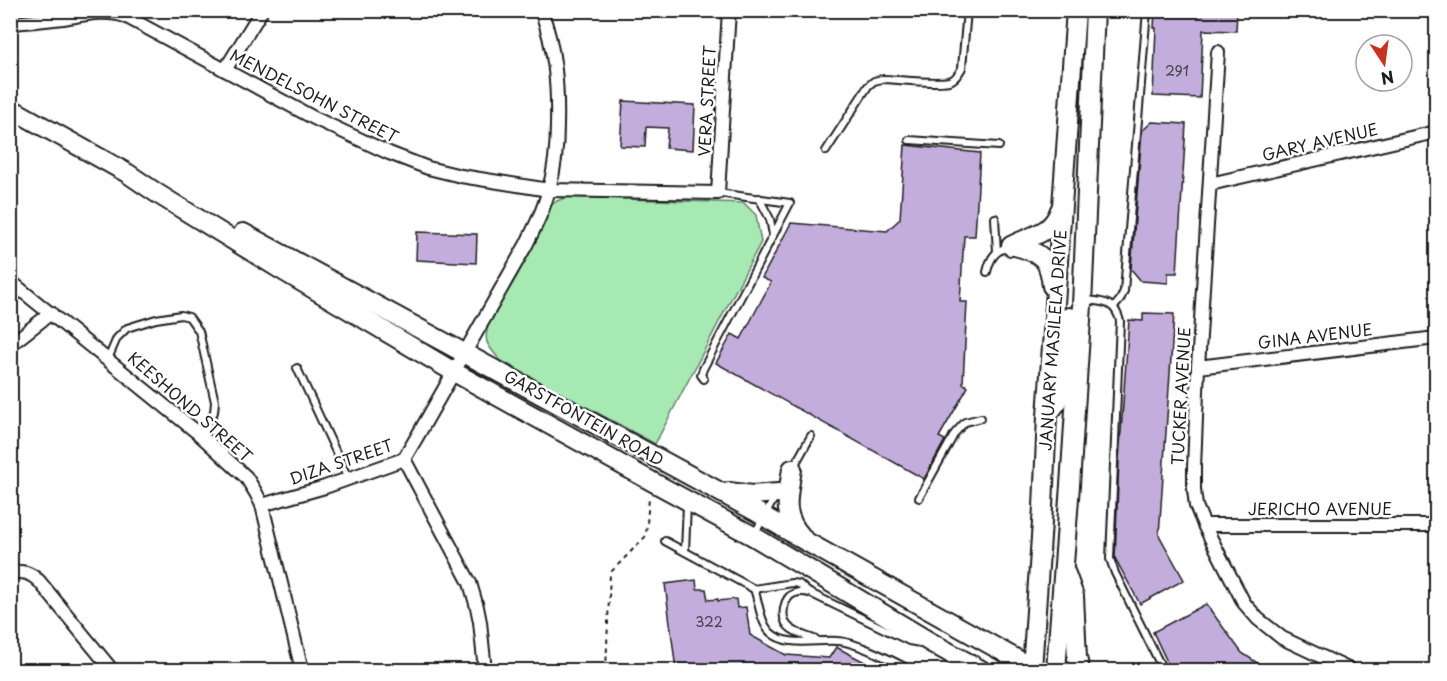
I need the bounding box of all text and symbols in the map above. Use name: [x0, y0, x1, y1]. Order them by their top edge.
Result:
north arrow: [1354, 33, 1414, 93]
street label: MENDELSOHN STREET: [226, 42, 403, 148]
street label: VERA STREET: [691, 45, 721, 157]
house number: 291: [1165, 60, 1189, 81]
text: N: [1379, 65, 1396, 92]
street label: GARY AVENUE: [1260, 116, 1380, 166]
street label: JANUARY MASILELA DRIVE: [1032, 229, 1072, 451]
street label: GINA AVENUE: [1256, 316, 1374, 354]
street label: TUCKER AVENUE: [1164, 326, 1196, 466]
street label: KEESHOND STREET: [123, 345, 258, 467]
street label: GARSTFONTEIN ROAD: [500, 363, 669, 471]
street label: DIZA STREET: [286, 432, 396, 490]
street label: JERICHO AVENUE: [1248, 496, 1392, 520]
house number: 322: [695, 611, 723, 632]

